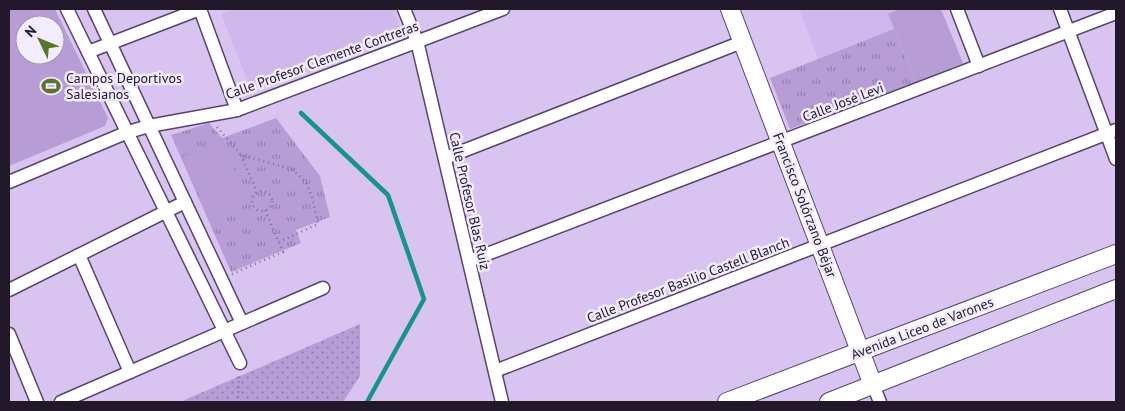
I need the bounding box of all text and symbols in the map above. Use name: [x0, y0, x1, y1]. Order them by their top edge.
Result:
north arrow: [15, 15, 65, 65]
street label: Calle Profesor Clemente Contreras: [223, 17, 421, 103]
text: N: [21, 22, 40, 41]
place label: Campos Deportivos Salesianos: [66, 69, 182, 103]
sports icon: Campos Deportivos Salesianos: [40, 75, 62, 97]
street label: Calle José Levi: [800, 78, 886, 126]
street label: Calle Profesor Blas Ruíz: [445, 130, 495, 272]
street label: Francisco Solórzano Béjar: [769, 130, 841, 280]
street label: Calle Profesor Basilio Castell Blanch: [584, 233, 792, 327]
street label: Avenida Liceo de Varones: [848, 292, 996, 364]

